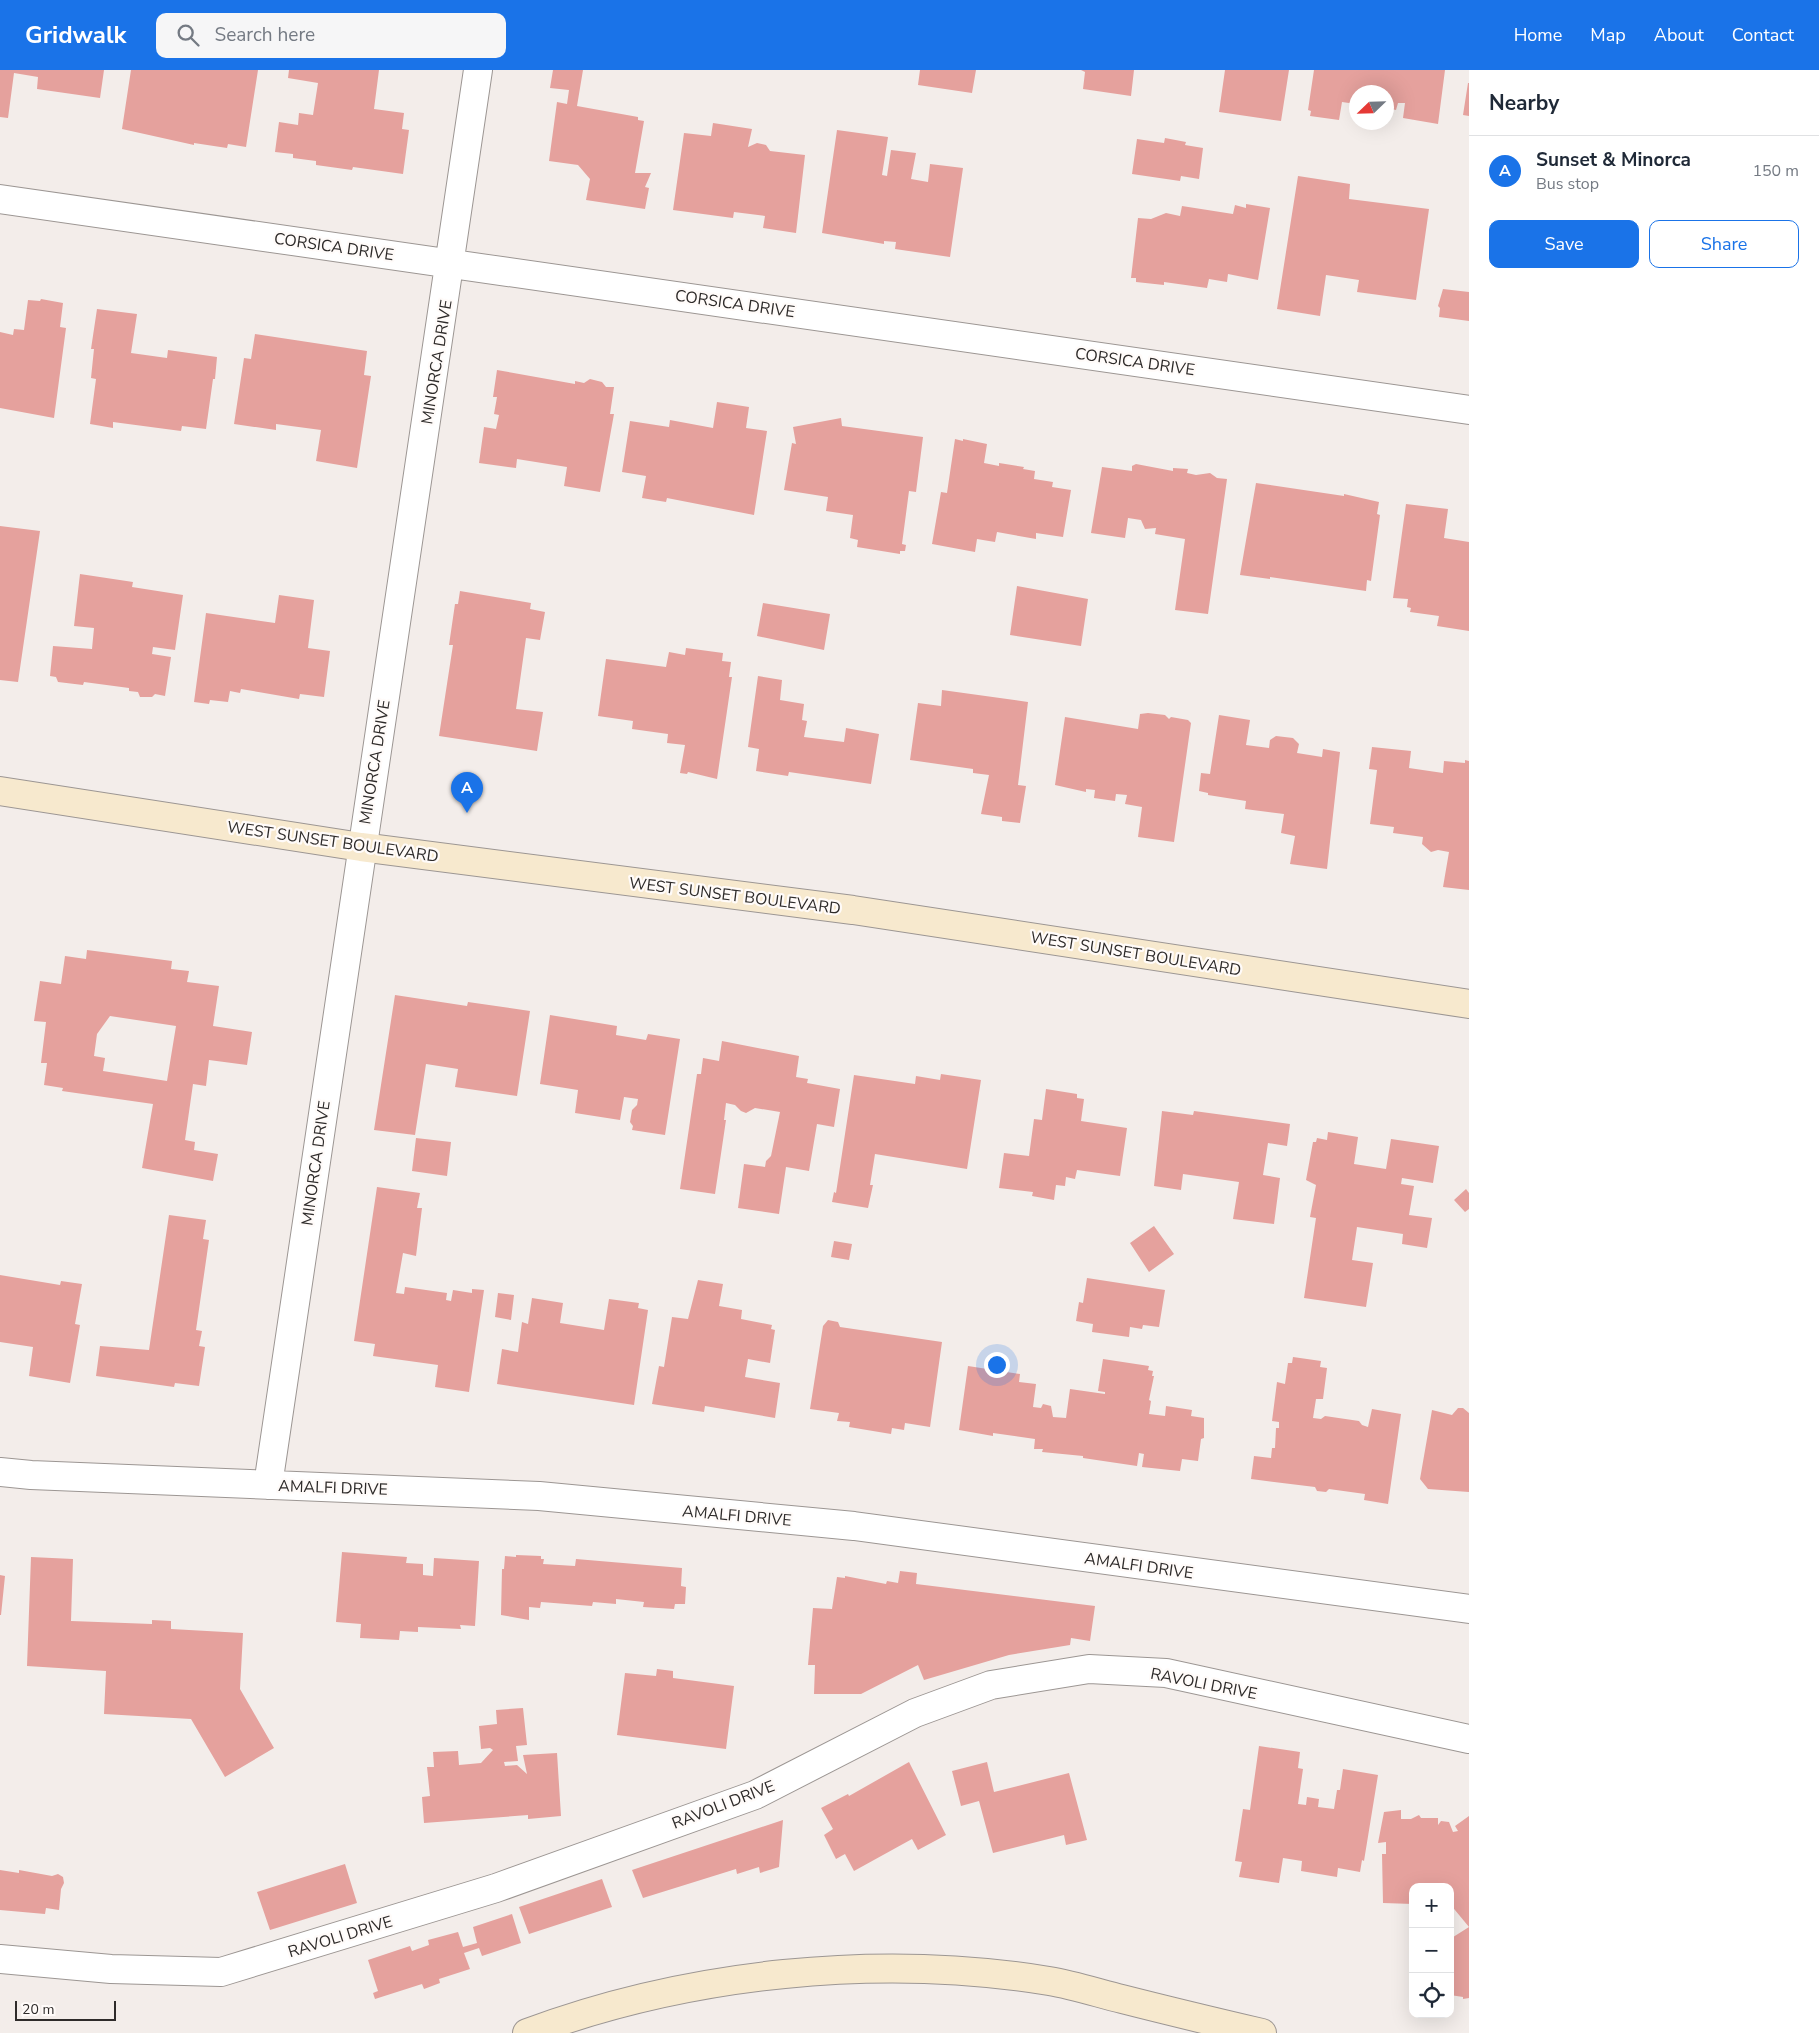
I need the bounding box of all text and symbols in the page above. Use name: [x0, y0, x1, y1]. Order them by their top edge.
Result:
search box: [156, 13, 506, 58]
text: Gridwalk: [25, 19, 126, 51]
icon: search: [174, 21, 202, 49]
text: Search here: [214, 22, 315, 48]
text: Home: [1514, 23, 1562, 47]
text: Map: [1590, 23, 1626, 47]
text: About: [1654, 23, 1704, 47]
text: Contact: [1732, 23, 1794, 47]
north arrow: [1349, 85, 1394, 130]
text: Nearby: [1489, 89, 1559, 117]
text: Sunset & Minorca: [1536, 147, 1691, 173]
text: A: [1499, 160, 1511, 182]
text: 150 m: [1752, 160, 1799, 182]
text: Bus stop: [1536, 173, 1599, 195]
button: Save: [1489, 220, 1639, 268]
button: Share: [1649, 220, 1799, 268]
street label: CORSICA DRIVE: [273, 228, 395, 266]
street label: CORSICA DRIVE: [674, 285, 796, 323]
street label: MINORCA DRIVE: [416, 298, 458, 426]
street label: CORSICA DRIVE: [1074, 343, 1196, 381]
street label: MINORCA DRIVE: [354, 698, 396, 826]
pin: A: [451, 772, 483, 813]
street label: WEST SUNSET BOULEVARD: [226, 816, 440, 868]
street label: WEST SUNSET BOULEVARD: [628, 872, 842, 920]
street label: WEST SUNSET BOULEVARD: [1029, 926, 1243, 982]
street label: MINORCA DRIVE: [296, 1099, 336, 1227]
your location: [984, 1352, 1010, 1378]
street label: AMALFI DRIVE: [278, 1475, 388, 1501]
street label: AMALFI DRIVE: [681, 1500, 793, 1532]
street label: AMALFI DRIVE: [1083, 1547, 1195, 1585]
street label: RAVOLI DRIVE: [1149, 1663, 1259, 1705]
street label: RAVOLI DRIVE: [669, 1775, 778, 1835]
map controls: [1409, 1883, 1454, 2018]
button: +: [1409, 1883, 1454, 1928]
street label: RAVOLI DRIVE: [285, 1911, 395, 1963]
button: −: [1409, 1928, 1454, 1973]
button: locate: [1409, 1973, 1454, 2018]
scale bar: [15, 1998, 116, 2021]
text: 20 m: [22, 2000, 54, 2019]

